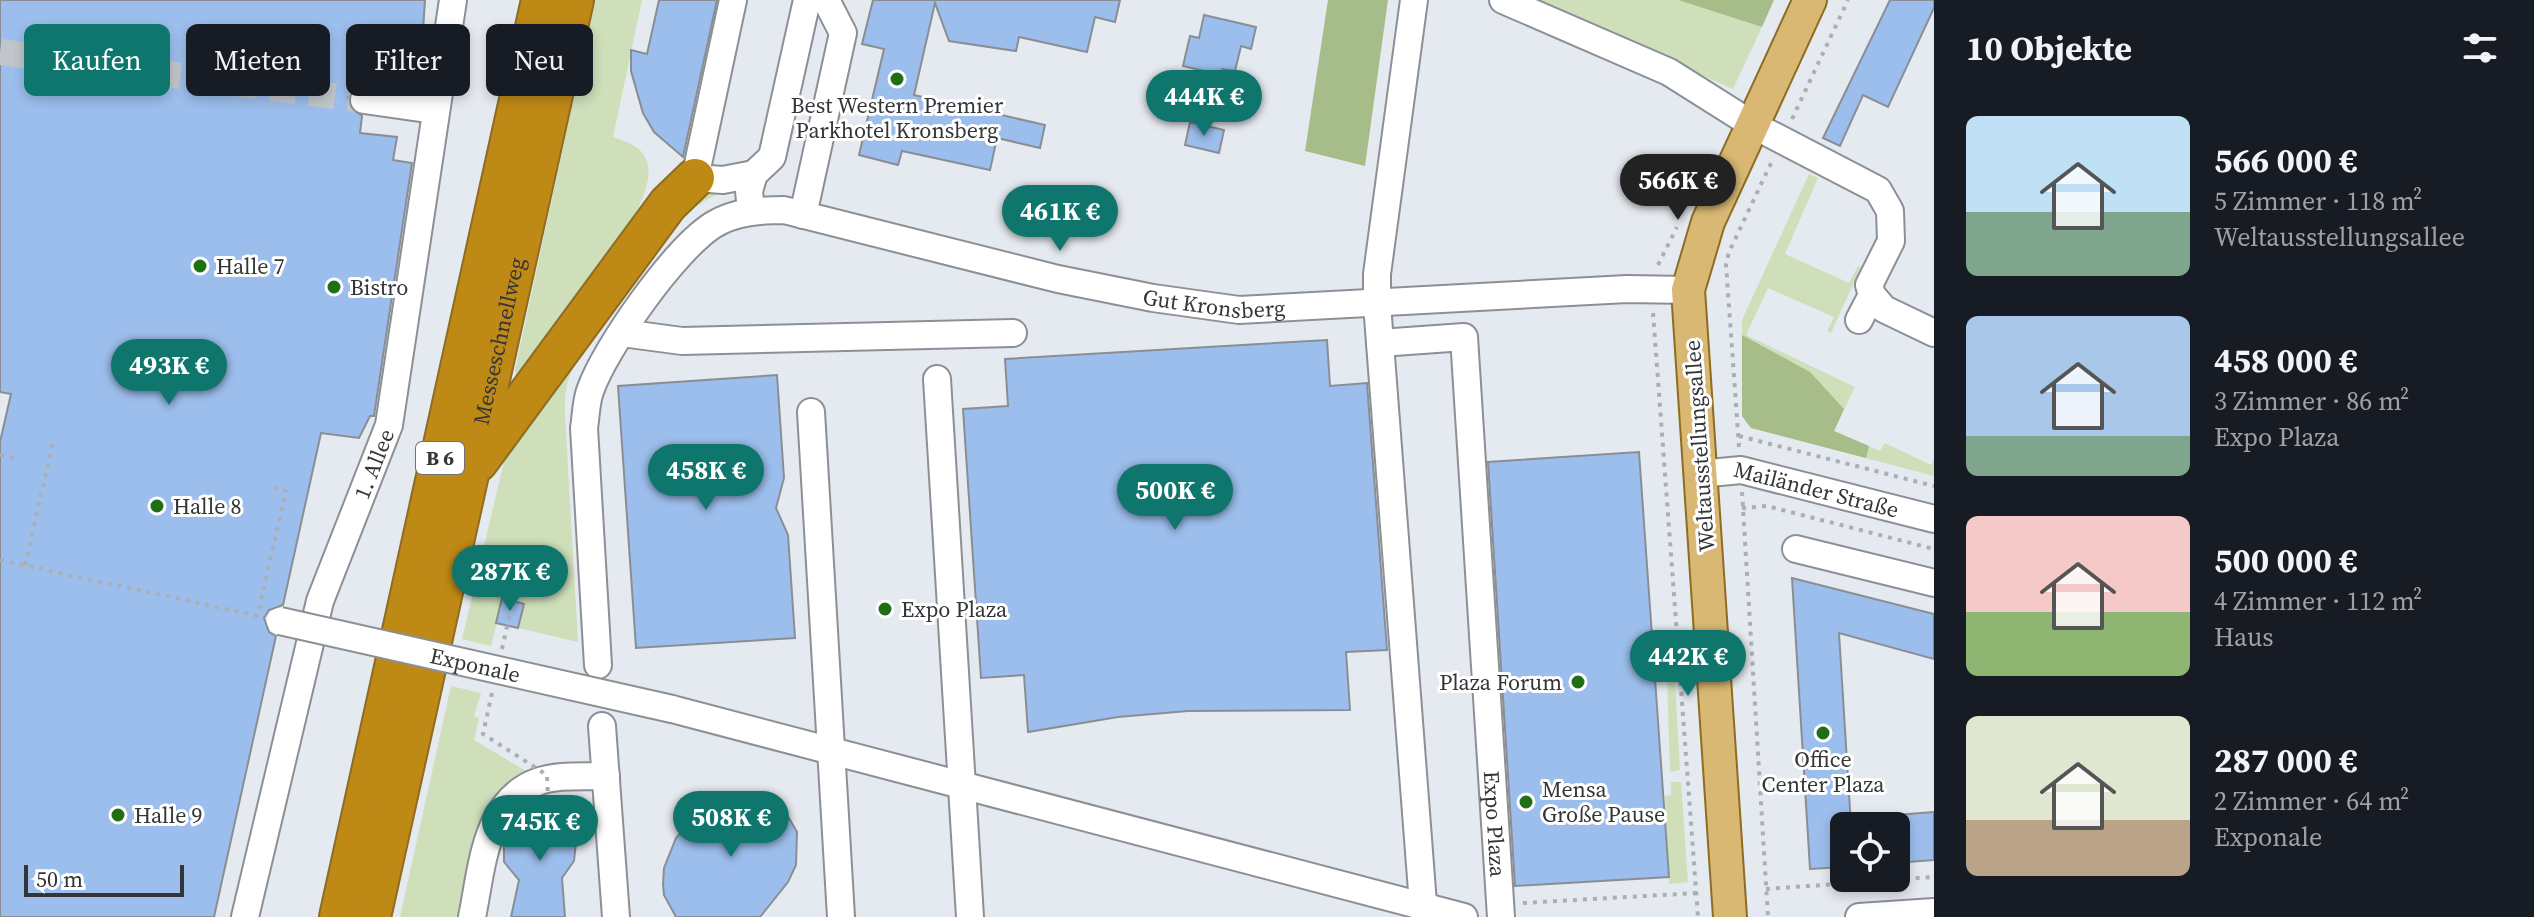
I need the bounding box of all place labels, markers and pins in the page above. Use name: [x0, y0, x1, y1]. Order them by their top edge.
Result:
marker: Best Western Premier Parkhotel Kronsberg: [888, 70, 906, 88]
pin: 444K €: [1139, 70, 1269, 138]
place label: Best Western Premier Parkhotel Kronsberg: [791, 90, 1004, 145]
pin: 566K €: [1613, 154, 1743, 222]
pin: 461K €: [995, 185, 1125, 253]
place label: Halle 7: [216, 251, 285, 281]
marker: Halle 7: [191, 257, 209, 275]
place label: Bistro: [350, 272, 408, 302]
marker: Bistro: [325, 278, 343, 296]
pin: 493K €: [104, 339, 234, 407]
pin: 458K €: [641, 444, 771, 512]
pin: 500K €: [1110, 464, 1240, 532]
place label: Halle 8: [173, 491, 242, 521]
marker: Halle 8: [148, 497, 166, 515]
pin: 287K €: [445, 545, 575, 613]
place label: Expo Plaza: [901, 594, 1008, 624]
marker: Expo Plaza: [876, 600, 894, 618]
pin: 442K €: [1623, 630, 1753, 698]
place label: Plaza Forum: [1439, 667, 1562, 697]
marker: Plaza Forum: [1569, 673, 1587, 691]
marker: Office Center Plaza: [1814, 724, 1832, 742]
place label: Office Center Plaza: [1762, 744, 1885, 799]
place label: Mensa Große Pause: [1542, 774, 1665, 829]
pin: 508K €: [666, 791, 796, 859]
marker: Mensa Große Pause: [1517, 793, 1535, 811]
pin: 745K €: [475, 795, 605, 863]
place label: Halle 9: [134, 800, 203, 830]
marker: Halle 9: [109, 806, 127, 824]

